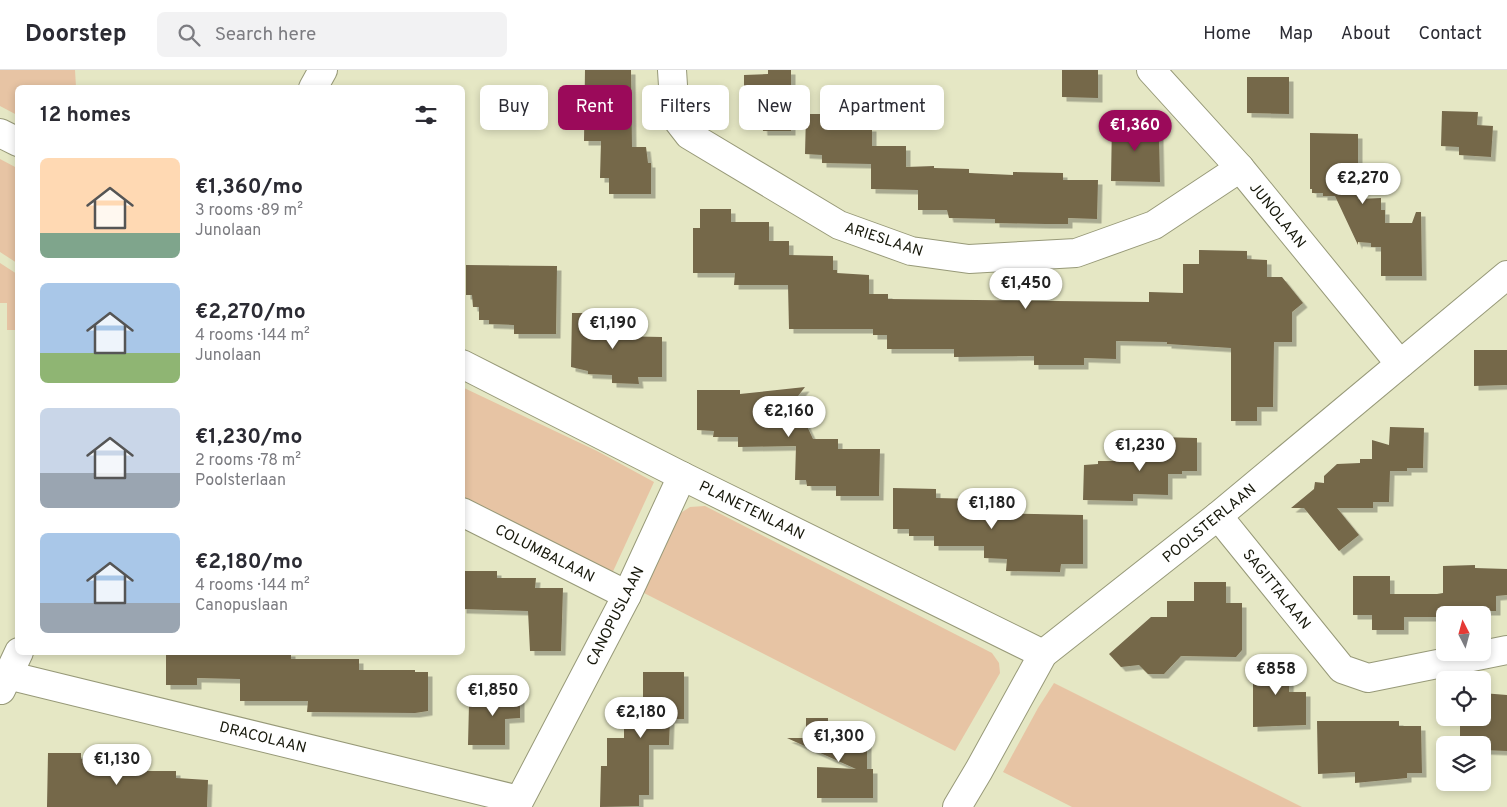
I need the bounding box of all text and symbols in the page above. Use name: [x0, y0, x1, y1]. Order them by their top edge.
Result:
search box: [157, 12, 507, 57]
text: Doorstep: [25, 20, 127, 50]
icon: search: [175, 21, 203, 49]
text: Search here: [215, 23, 316, 47]
text: Home: [1203, 23, 1251, 46]
text: Map: [1279, 23, 1313, 46]
text: About: [1341, 23, 1390, 46]
text: Contact: [1418, 23, 1482, 46]
chip: Buy: [480, 85, 548, 130]
chip: Rent: [558, 85, 632, 130]
chip: Filters: [642, 85, 729, 130]
chip: New: [739, 85, 810, 130]
chip: Apartment: [820, 85, 944, 130]
icon: filters: [412, 101, 440, 129]
text: 12 homes: [40, 102, 131, 129]
pin: €1,360: [1094, 109, 1176, 152]
text: €1,360: [1110, 116, 1160, 136]
pin: €2,270: [1322, 162, 1404, 205]
text: €2,270: [1337, 169, 1389, 189]
text: €1,360/mo: [195, 174, 303, 201]
icon: home: [80, 178, 140, 238]
street label: JUNOLAAN: [1244, 179, 1309, 253]
text: 3 rooms · 89 m²: [195, 201, 303, 221]
street label: ARIESLAAN: [842, 219, 925, 262]
text: Junolaan: [195, 221, 261, 241]
pin: €1,450: [985, 268, 1067, 310]
text: €1,450: [1000, 274, 1052, 294]
text: €2,270/mo: [195, 299, 306, 326]
icon: home: [80, 303, 140, 363]
pin: €1,190: [572, 308, 654, 350]
text: €1,190: [589, 314, 637, 334]
text: 4 rooms · 144 m²: [195, 326, 310, 346]
text: Junolaan: [195, 346, 261, 366]
pin: €2,160: [748, 396, 830, 438]
text: €2,160: [764, 402, 814, 422]
text: €1,230/mo: [195, 424, 303, 451]
icon: home: [80, 428, 140, 488]
pin: €1,230: [1099, 430, 1181, 472]
text: €1,230: [1115, 436, 1165, 456]
text: 2 rooms · 78 m²: [195, 451, 301, 471]
text: Poolsterlaan: [195, 471, 286, 491]
street label: PLANETENLAAN: [695, 478, 807, 545]
street label: POOLSTERLAAN: [1159, 481, 1261, 568]
pin: €1,180: [951, 488, 1033, 530]
text: €1,180: [968, 494, 1016, 514]
street label: COLUMBALAAN: [491, 521, 597, 588]
street label: SAGITTALAAN: [1238, 546, 1314, 634]
text: €2,180/mo: [195, 549, 303, 576]
icon: home: [80, 553, 140, 613]
street label: CANOPUSLAAN: [583, 564, 650, 669]
text: 4 rooms · 144 m²: [195, 576, 310, 596]
text: Canopuslaan: [195, 596, 288, 616]
north arrow: [1436, 606, 1491, 661]
map controls: [1436, 606, 1491, 791]
pin: €858: [1246, 654, 1306, 696]
text: €858: [1256, 660, 1296, 680]
button: locate: [1436, 671, 1491, 726]
pin: €1,850: [452, 674, 534, 717]
text: €1,850: [467, 681, 519, 701]
pin: €2,180: [600, 696, 682, 739]
text: €2,180: [616, 703, 666, 723]
street label: DRACOLAAN: [217, 718, 308, 758]
pin: €1,300: [798, 720, 880, 763]
text: €1,300: [813, 727, 865, 747]
button: layers: [1436, 736, 1491, 791]
pin: €1,130: [76, 744, 158, 786]
text: €1,130: [94, 750, 140, 770]

